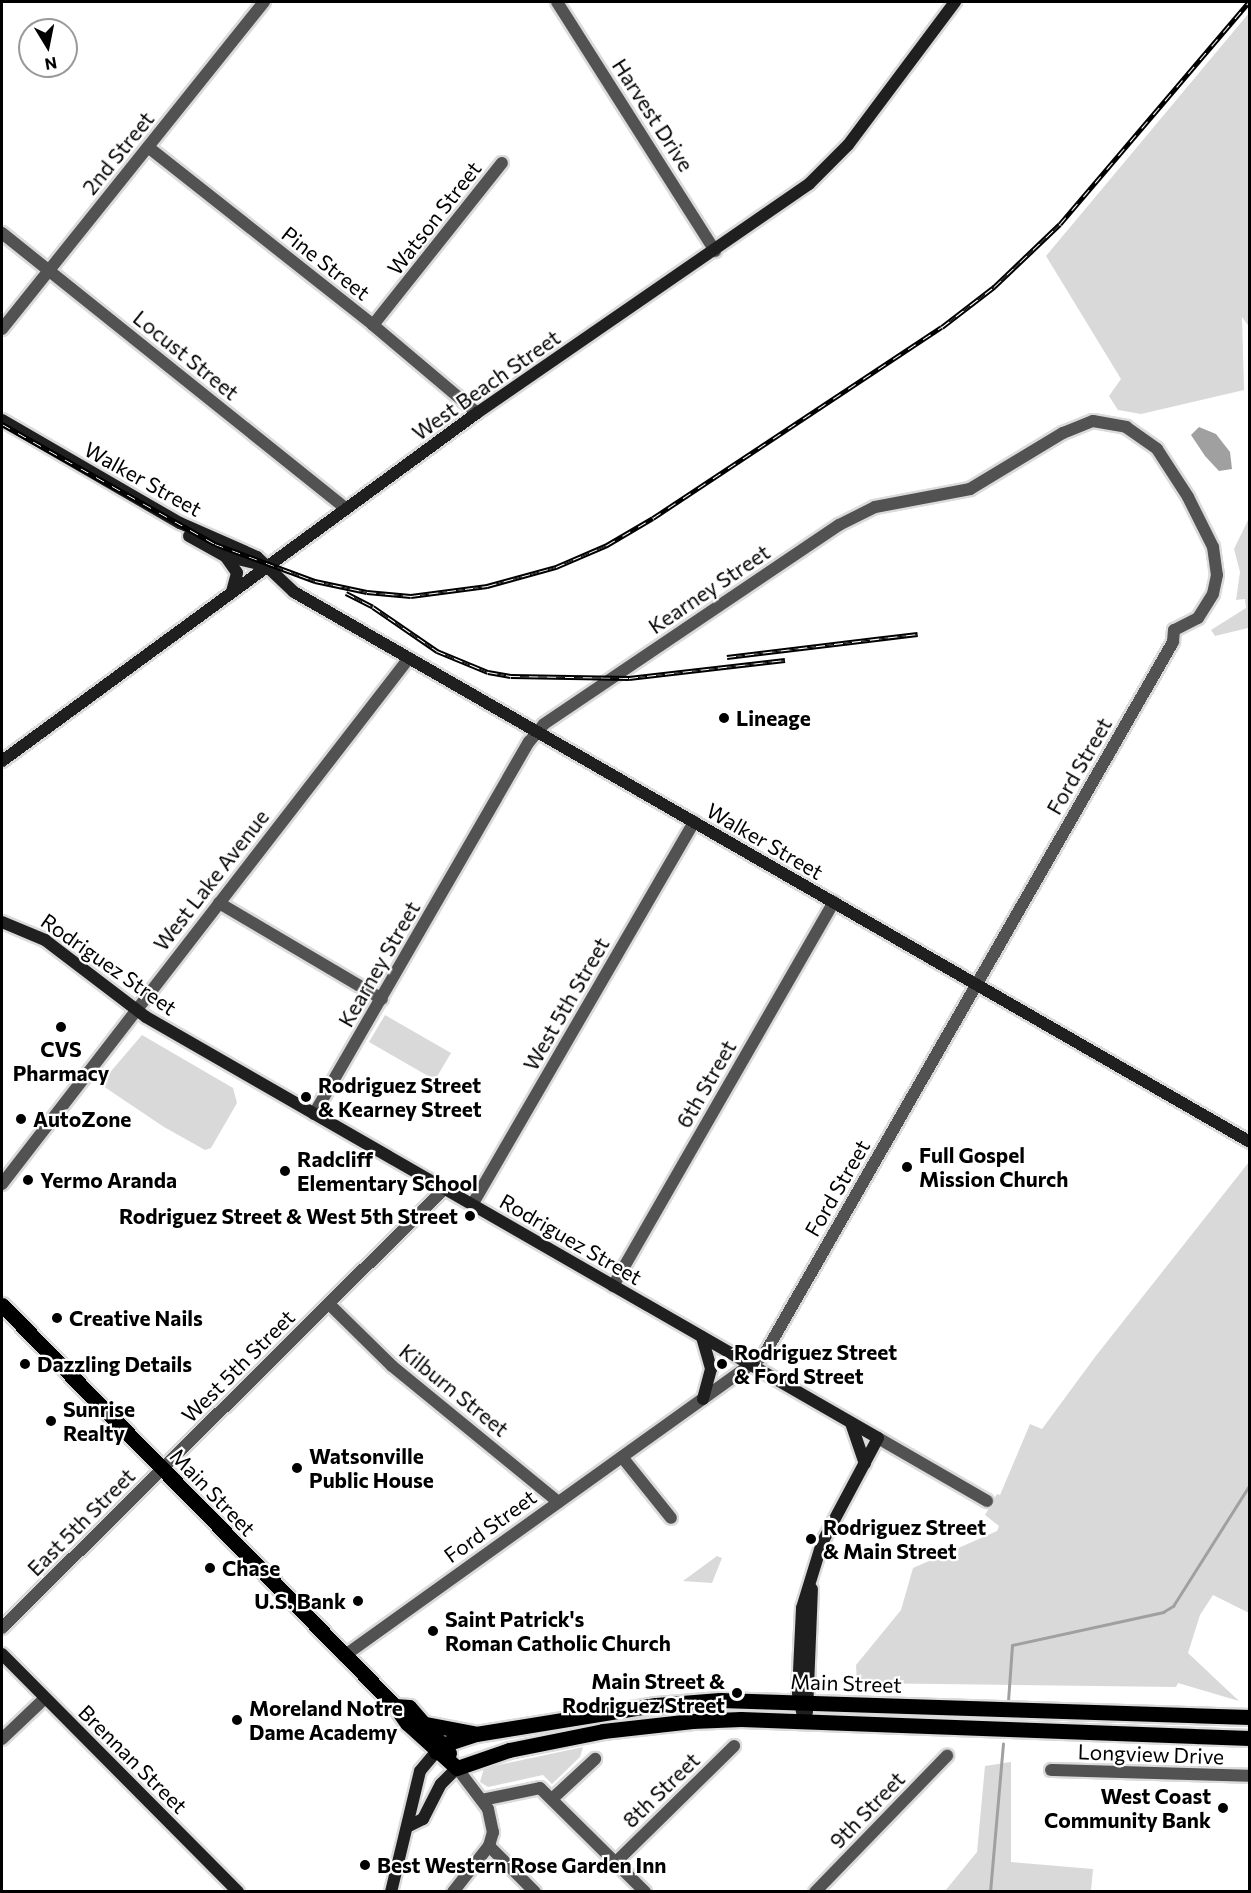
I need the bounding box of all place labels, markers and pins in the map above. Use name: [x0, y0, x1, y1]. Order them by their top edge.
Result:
place label: Lineage: [736, 705, 811, 731]
marker: Lineage: [717, 711, 731, 725]
marker: CVS Pharmacy: [54, 1020, 68, 1034]
place label: CVS Pharmacy: [13, 1036, 109, 1086]
place label: Rodriguez Street & Kearney Street: [318, 1072, 482, 1122]
marker: Rodriguez Street & Kearney Street: [299, 1090, 313, 1104]
place label: AutoZone: [33, 1106, 131, 1132]
marker: AutoZone: [14, 1112, 28, 1126]
place label: Full Gospel Mission Church: [919, 1142, 1068, 1192]
place label: Radcliff Elementary School: [297, 1146, 478, 1196]
marker: Full Gospel Mission Church: [900, 1160, 914, 1174]
marker: Radcliff Elementary School: [278, 1164, 292, 1178]
place label: Yermo Aranda: [40, 1167, 177, 1193]
marker: Yermo Aranda: [21, 1173, 35, 1187]
place label: Rodriguez Street & West 5th Street: [119, 1203, 458, 1229]
marker: Rodriguez Street & West 5th Street: [463, 1209, 477, 1223]
place label: Creative Nails: [69, 1305, 203, 1331]
marker: Creative Nails: [50, 1311, 64, 1325]
place label: Rodriguez Street & Ford Street: [734, 1339, 897, 1389]
place label: Dazzling Details: [37, 1351, 192, 1377]
marker: Dazzling Details: [18, 1357, 32, 1371]
marker: Rodriguez Street & Ford Street: [715, 1357, 729, 1371]
place label: Sunrise Realty: [63, 1396, 135, 1446]
marker: Sunrise Realty: [44, 1414, 58, 1428]
place label: Watsonville Public House: [309, 1443, 434, 1493]
marker: Watsonville Public House: [290, 1461, 304, 1475]
place label: Rodriguez Street & Main Street: [823, 1514, 986, 1564]
marker: Rodriguez Street & Main Street: [804, 1532, 818, 1546]
place label: Chase: [222, 1555, 280, 1581]
marker: Chase: [203, 1561, 217, 1575]
place label: U.S. Bank: [254, 1588, 346, 1614]
marker: U.S. Bank: [351, 1594, 365, 1608]
place label: Saint Patrick's Roman Catholic Church: [445, 1606, 671, 1656]
marker: Saint Patrick's Roman Catholic Church: [426, 1624, 440, 1638]
place label: Main Street & Rodriguez Street: [562, 1668, 725, 1718]
marker: Main Street & Rodriguez Street: [730, 1686, 744, 1700]
place label: Moreland Notre Dame Academy: [249, 1695, 403, 1745]
marker: Moreland Notre Dame Academy: [230, 1713, 244, 1727]
place label: West Coast Community Bank: [1044, 1783, 1211, 1833]
marker: West Coast Community Bank: [1216, 1801, 1230, 1815]
place label: Best Western Rose Garden Inn: [377, 1852, 667, 1878]
marker: Best Western Rose Garden Inn: [358, 1858, 372, 1872]

